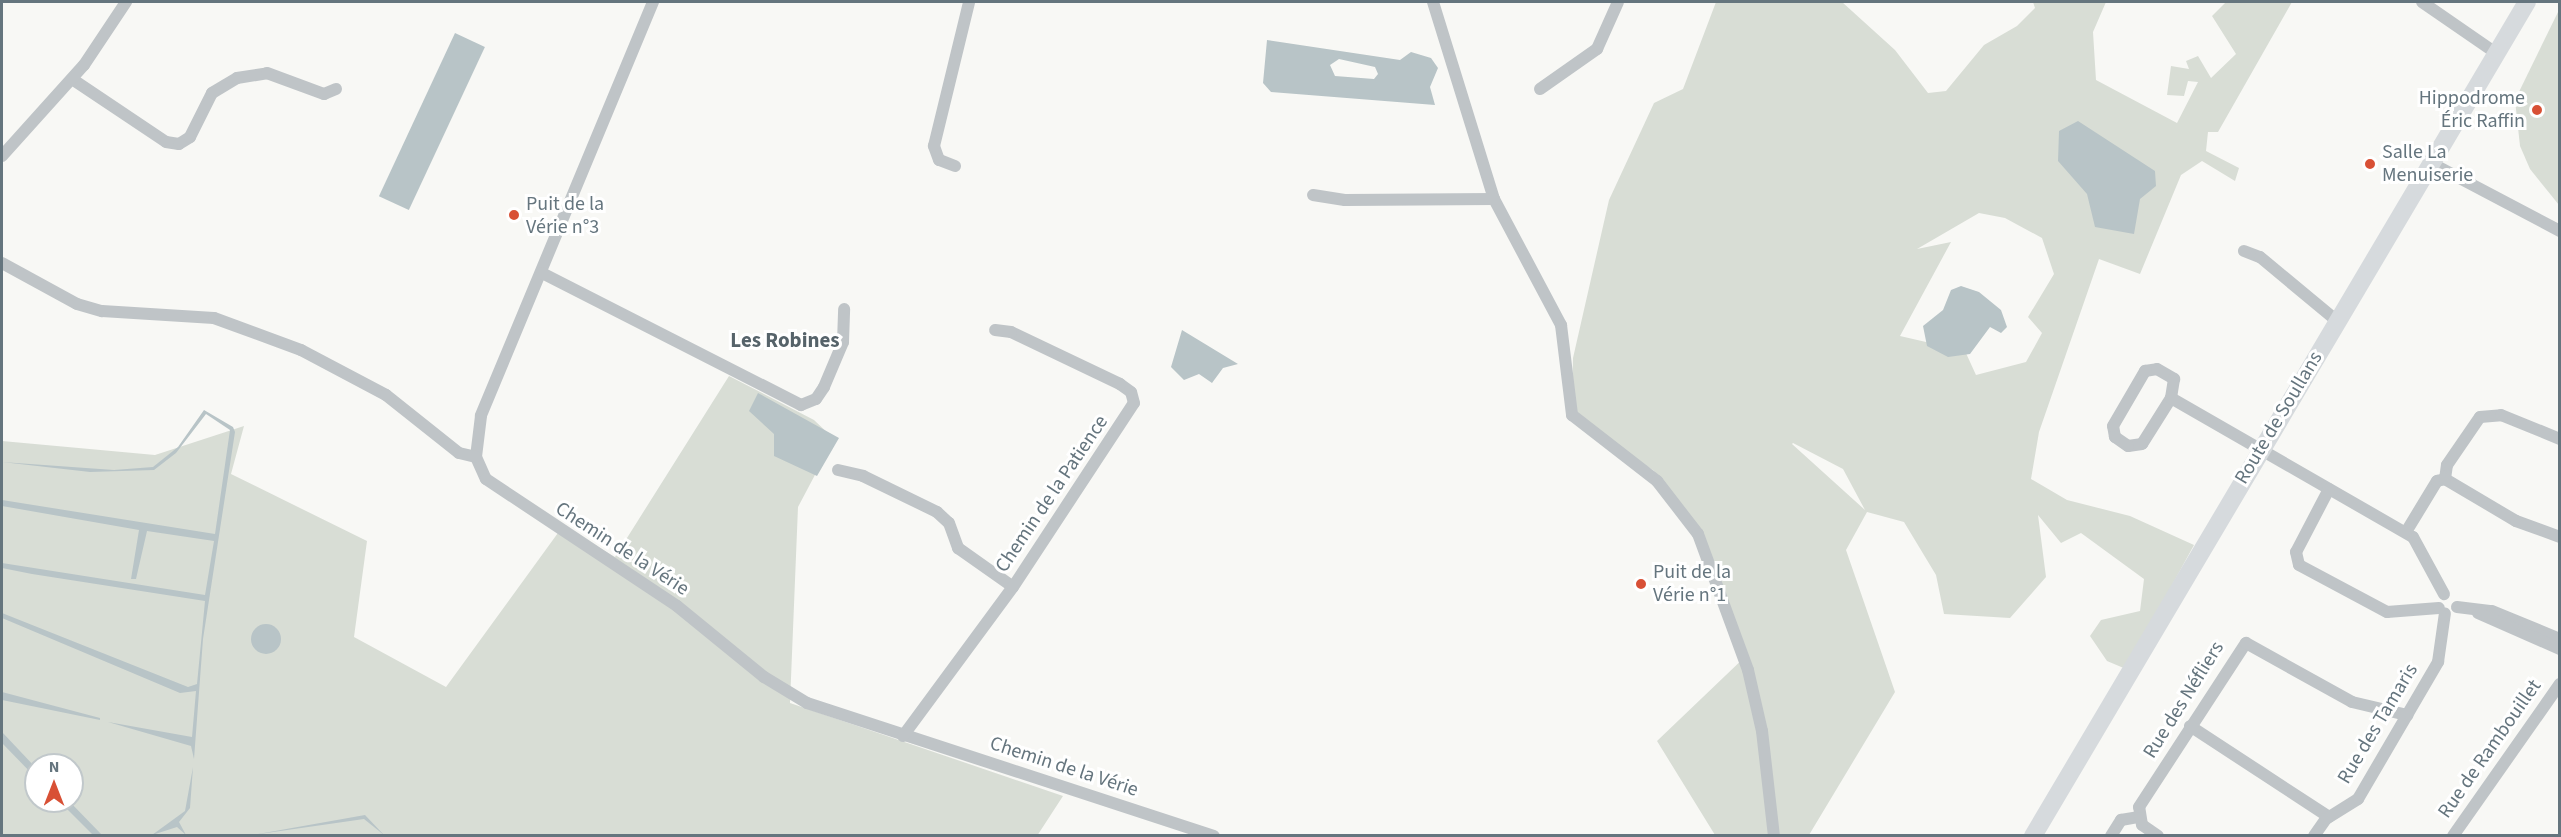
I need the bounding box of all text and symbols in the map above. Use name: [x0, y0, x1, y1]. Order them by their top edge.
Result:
place label: Hippodrome Éric Raffin: [2419, 86, 2525, 133]
marker: Hippodrome Éric Raffin: [2530, 103, 2544, 117]
place label: Salle La Menuiserie: [2382, 140, 2473, 187]
marker: Salle La Menuiserie: [2363, 157, 2377, 171]
place label: Puit de la Vérie n°3: [526, 192, 604, 239]
marker: Puit de la Vérie n°3: [507, 208, 521, 222]
district label: Les Robines: [730, 327, 840, 353]
street label: Route de Soullans: [2230, 347, 2328, 489]
street label: Chemin de la Patience: [991, 411, 1113, 577]
street label: Chemin de la Vérie: [551, 497, 693, 601]
place label: Puit de la Vérie n°1: [1653, 560, 1731, 607]
marker: Puit de la Vérie n°1: [1634, 577, 1648, 591]
street label: Rue des Néfliers: [2138, 637, 2230, 763]
street label: Rue des Tamaris: [2333, 660, 2423, 788]
street label: Rue de Rambouillet: [2433, 675, 2547, 823]
street label: Chemin de la Vérie: [987, 732, 1141, 802]
north arrow: [24, 753, 84, 813]
text: N: [49, 756, 59, 778]

